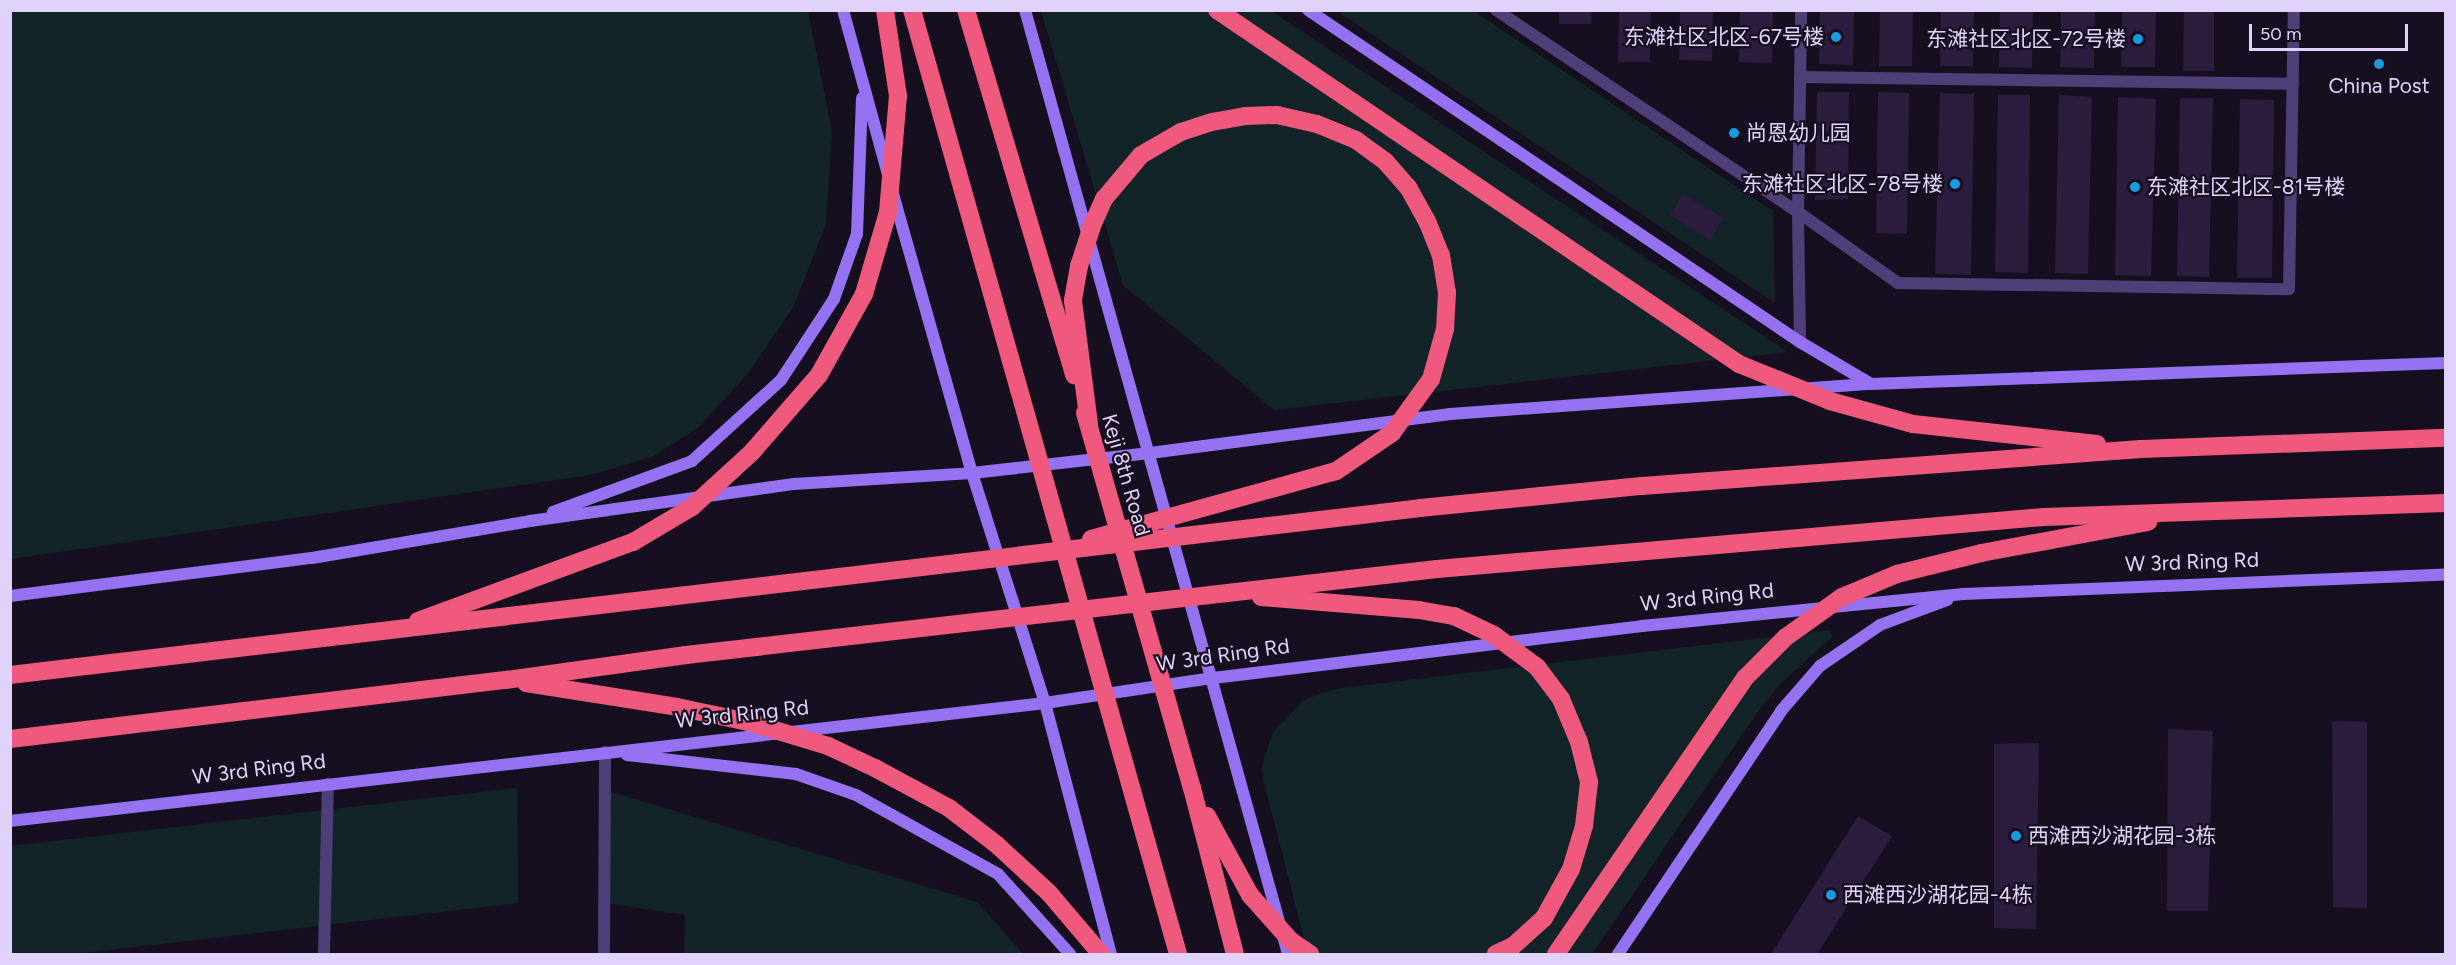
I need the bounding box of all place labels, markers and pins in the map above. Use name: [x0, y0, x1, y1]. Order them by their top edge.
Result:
place label: 东滩社区北区-67号楼: [1624, 24, 1824, 50]
place label: 东滩社区北区-72号楼: [1926, 26, 2126, 52]
marker: 东滩社区北区-67号楼: [1829, 30, 1843, 44]
marker: 东滩社区北区-72号楼: [2131, 32, 2145, 46]
marker: China Post: [2372, 57, 2386, 71]
place label: China Post: [2328, 73, 2430, 99]
place label: 尚恩幼儿园: [1746, 120, 1851, 146]
marker: 尚恩幼儿园: [1727, 126, 1741, 140]
place label: 东滩社区北区-78号楼: [1742, 171, 1943, 197]
place label: 东滩社区北区-81号楼: [2147, 174, 2345, 200]
marker: 东滩社区北区-78号楼: [1948, 177, 1962, 191]
marker: 东滩社区北区-81号楼: [2128, 180, 2142, 194]
place label: 西滩西沙湖花园-3栋: [2028, 823, 2216, 849]
marker: 西滩西沙湖花园-3栋: [2009, 829, 2023, 843]
place label: 西滩西沙湖花园-4栋: [1843, 882, 2033, 908]
marker: 西滩西沙湖花园-4栋: [1824, 888, 1838, 902]

